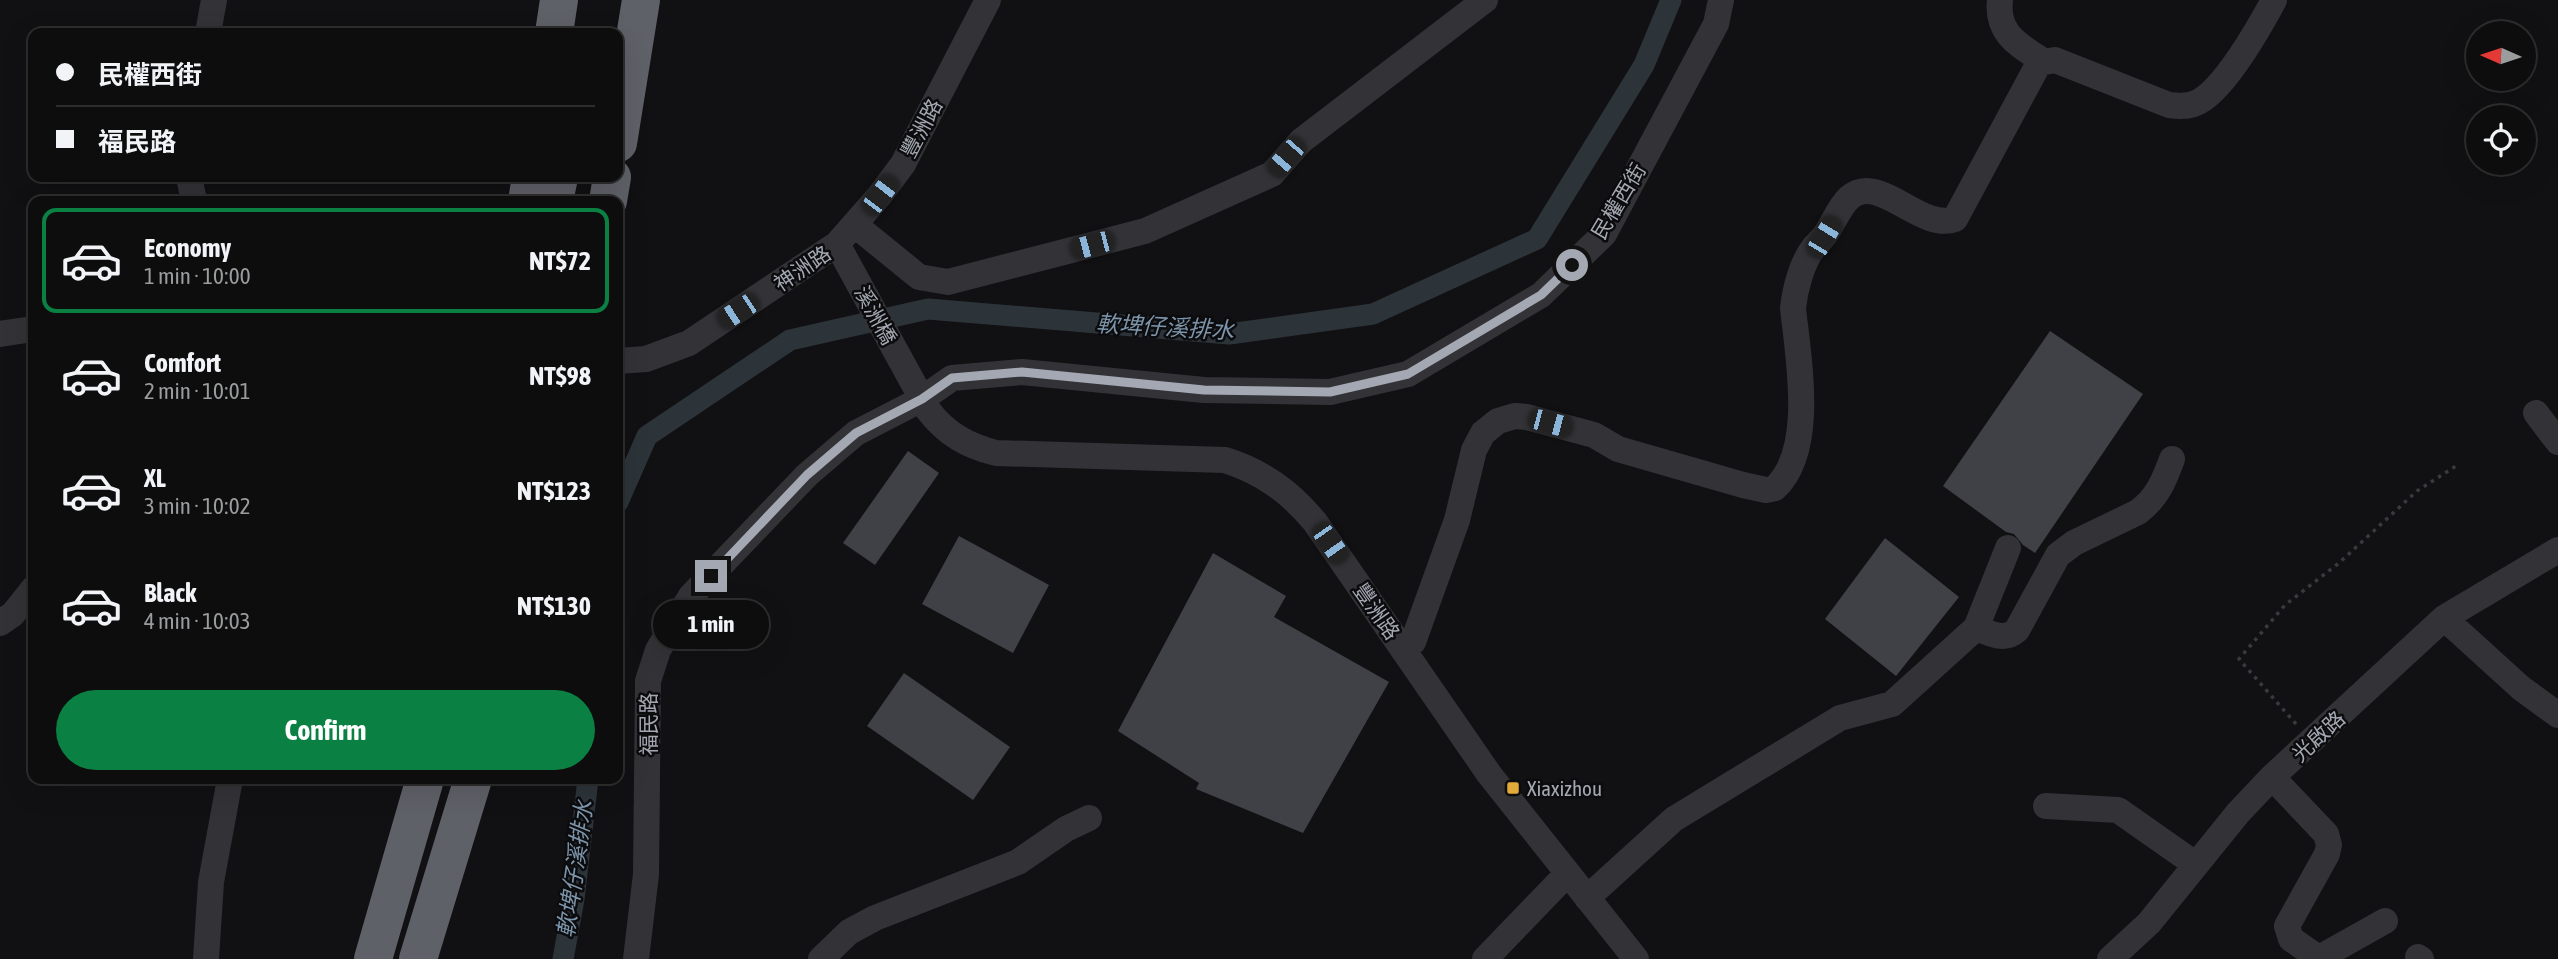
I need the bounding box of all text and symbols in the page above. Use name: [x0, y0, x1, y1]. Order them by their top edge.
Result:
north arrow: [2466, 21, 2536, 91]
map controls: [2466, 21, 2536, 175]
text: 民權西街: [98, 60, 202, 90]
street label: 豐洲路: [896, 95, 946, 161]
button: locate: [2466, 105, 2536, 175]
text: 福民路: [98, 127, 176, 157]
car: [1265, 134, 1308, 180]
street label: 民權西街: [1586, 159, 1650, 243]
car: [859, 172, 902, 218]
car: [1805, 214, 1844, 260]
icon: car: [60, 229, 123, 292]
car: [1069, 229, 1116, 261]
text: Economy: [144, 233, 231, 263]
street label: 神洲路: [769, 240, 835, 296]
text: NT$72: [529, 246, 591, 276]
route start: [1556, 249, 1588, 281]
text: 1 min · 10:00: [144, 263, 250, 289]
street label: 溪洲橋: [850, 282, 902, 348]
car: [715, 291, 762, 331]
water label: 軟埤仔溪排水: [1095, 310, 1236, 344]
icon: car: [60, 344, 123, 407]
text: Comfort: [144, 348, 221, 378]
text: NT$98: [529, 361, 591, 391]
text: 2 min · 10:01: [144, 378, 250, 404]
car: [1527, 407, 1574, 439]
icon: car: [60, 459, 123, 522]
text: XL: [144, 463, 166, 493]
text: NT$123: [517, 476, 591, 506]
text: 3 min · 10:02: [144, 493, 250, 519]
car: [1310, 520, 1351, 566]
route end: [695, 560, 727, 592]
icon: car: [60, 574, 123, 637]
text: Black: [144, 578, 196, 608]
street label: 豐洲路: [1349, 578, 1405, 644]
text: NT$130: [517, 591, 591, 621]
callout: 1 min: [653, 600, 769, 650]
text: 4 min · 10:03: [144, 608, 250, 634]
text: 1 min: [688, 611, 734, 637]
button: Confirm: [56, 690, 595, 770]
street label: 福民路: [636, 693, 660, 756]
street label: 光啟路: [2287, 706, 2349, 766]
place label: Xiaxizhou: [1527, 776, 1602, 800]
marker: Xiaxizhou: [1505, 780, 1521, 796]
water label: 軟埤仔溪排水: [553, 798, 598, 939]

